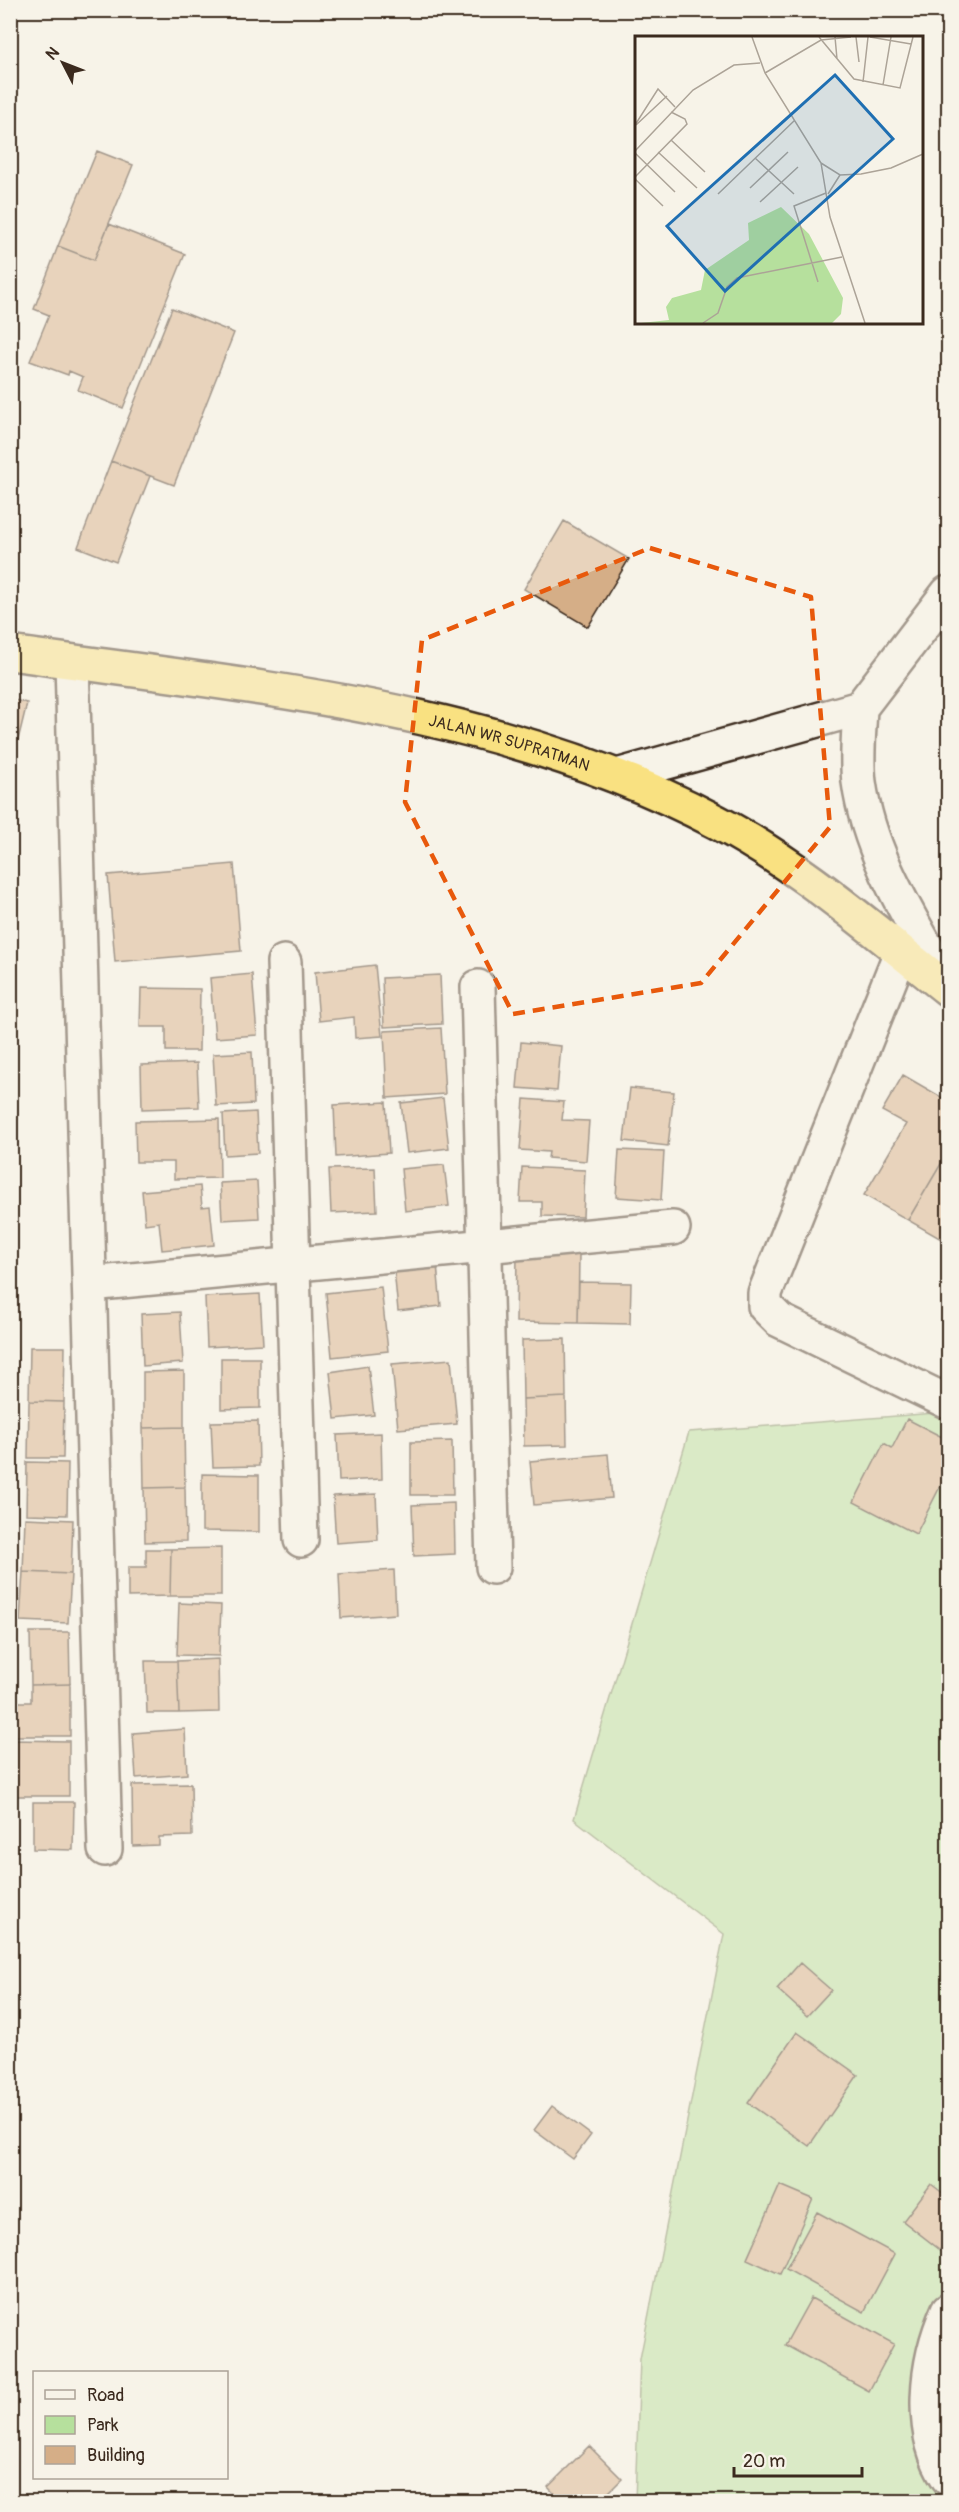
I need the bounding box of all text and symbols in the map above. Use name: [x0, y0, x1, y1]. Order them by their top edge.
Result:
north arrow: [33, 33, 93, 93]
inset map: [635, 36, 923, 324]
text: N: [42, 43, 64, 64]
street label: JALAN WR SUPRATMAN: [427, 711, 592, 776]
legend: [33, 2371, 228, 2479]
text: Road: [87, 2384, 124, 2407]
text: Park: [87, 2414, 119, 2437]
scale bar: [734, 2440, 862, 2478]
text: Building: [87, 2444, 145, 2467]
text: 20 m: [743, 2450, 785, 2473]

